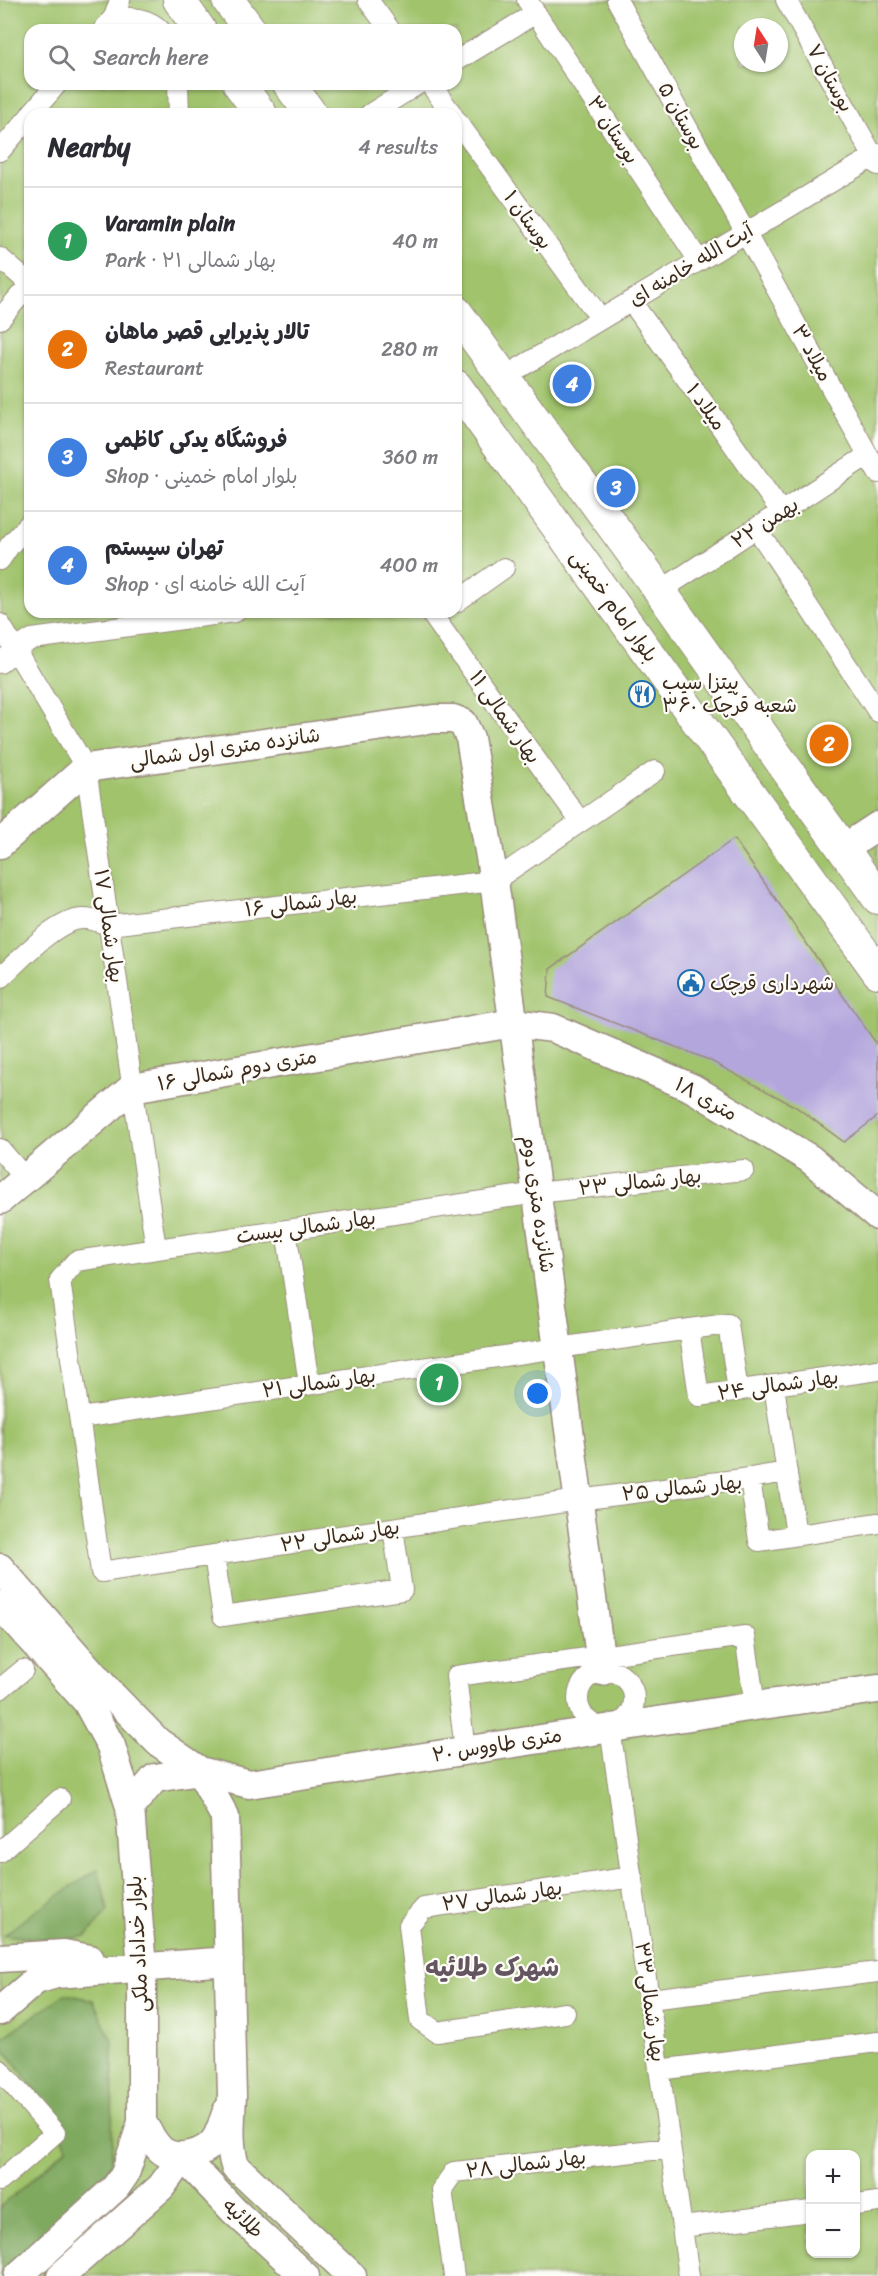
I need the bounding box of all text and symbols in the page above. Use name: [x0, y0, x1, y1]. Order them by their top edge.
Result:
north arrow: [734, 18, 788, 72]
search box: [24, 24, 462, 90]
street label: بوستان ۷: [797, 37, 863, 119]
text: Search here: [93, 38, 209, 77]
icon: search: [45, 41, 78, 74]
street label: بوستان ۵: [648, 75, 714, 157]
street label: بوستان ۳: [578, 89, 648, 171]
text: Nearby: [48, 124, 130, 170]
text: 4 results: [358, 130, 438, 165]
street label: بوستان ۱: [494, 183, 562, 257]
text: Varamin plain: [105, 204, 235, 243]
street label: آیت الله خامنه ای: [622, 213, 761, 316]
text: 1: [63, 224, 72, 259]
text: 40 m: [392, 224, 438, 259]
text: Park · بهار شمالی ۲۱: [105, 243, 276, 278]
text: تالار پذیرایی قصر ماهان: [105, 312, 309, 351]
street label: میلاد ۳: [782, 318, 842, 388]
text: 2: [62, 332, 73, 367]
text: 280 m: [381, 332, 438, 367]
text: Restaurant: [105, 351, 204, 386]
pin: 4: [552, 362, 592, 406]
street label: میلاد ۱: [676, 376, 736, 438]
text: فروشگاه یدکی کاظمی: [105, 420, 287, 459]
text: 3: [62, 440, 73, 475]
text: 360 m: [382, 440, 438, 475]
text: Shop · بلوار امام خمینی: [105, 459, 297, 494]
pin: 3: [596, 466, 636, 510]
street label: ۲۲ بهمن: [724, 488, 806, 558]
text: تهران سیستم: [105, 528, 223, 567]
street label: بلوار امام خمینی: [561, 542, 667, 670]
text: 4: [61, 548, 74, 583]
text: 400 m: [380, 548, 438, 583]
text: Shop · آیت الله خامنه ای: [105, 567, 305, 602]
street label: بهار شمالی ۱۱: [460, 663, 550, 771]
place label: پیتزا سیب ۳۶۰ شعبه قرچک: [662, 665, 797, 723]
restaurant icon: پیتزا سیب ۳۶۰ شعبه قرچک: [627, 679, 657, 709]
street label: شانزده متری اول شمالی: [128, 717, 322, 779]
pin: 2: [810, 722, 848, 766]
street label: بهار شمالی ۱۷: [84, 867, 134, 985]
street label: بهار شمالی ۱۶: [243, 879, 359, 927]
place label: شهرداری قرچک: [710, 966, 834, 1001]
public building icon: شهرداری قرچک: [676, 968, 706, 998]
street label: ۱۶ متری دوم شمالی: [154, 1039, 320, 1101]
street label: ۱۸ متری: [668, 1067, 744, 1131]
street label: شانزده متری دوم: [511, 1133, 565, 1275]
street label: بهار شمالی ۲۳: [577, 1158, 703, 1206]
street label: بهار شمالی بیست: [234, 1200, 378, 1254]
street label: بهار شمالی ۲۱: [260, 1358, 378, 1408]
street label: بهار شمالی ۲۴: [715, 1359, 841, 1411]
pin: 1: [420, 1360, 458, 1406]
your location: [523, 1379, 552, 1408]
street label: بهار شمالی ۲۵: [620, 1464, 744, 1512]
street label: بهار شمالی ۲۲: [278, 1509, 402, 1563]
street label: ۲۰ متری طاووس: [430, 1717, 564, 1773]
street label: بهار شمالی ۲۷: [440, 1870, 564, 1922]
street label: بلوار خداداد ملکی: [117, 1875, 159, 2013]
street label: بهار شمالی۳۳: [624, 1940, 676, 2064]
district label: شهرک طلائیه: [425, 1944, 559, 1990]
street label: بهار شمالی ۲۸: [464, 2139, 588, 2189]
map controls: [806, 2150, 860, 2258]
button: +: [806, 2150, 860, 2204]
street label: طلائیه: [214, 2189, 272, 2247]
button: −: [806, 2204, 860, 2258]

